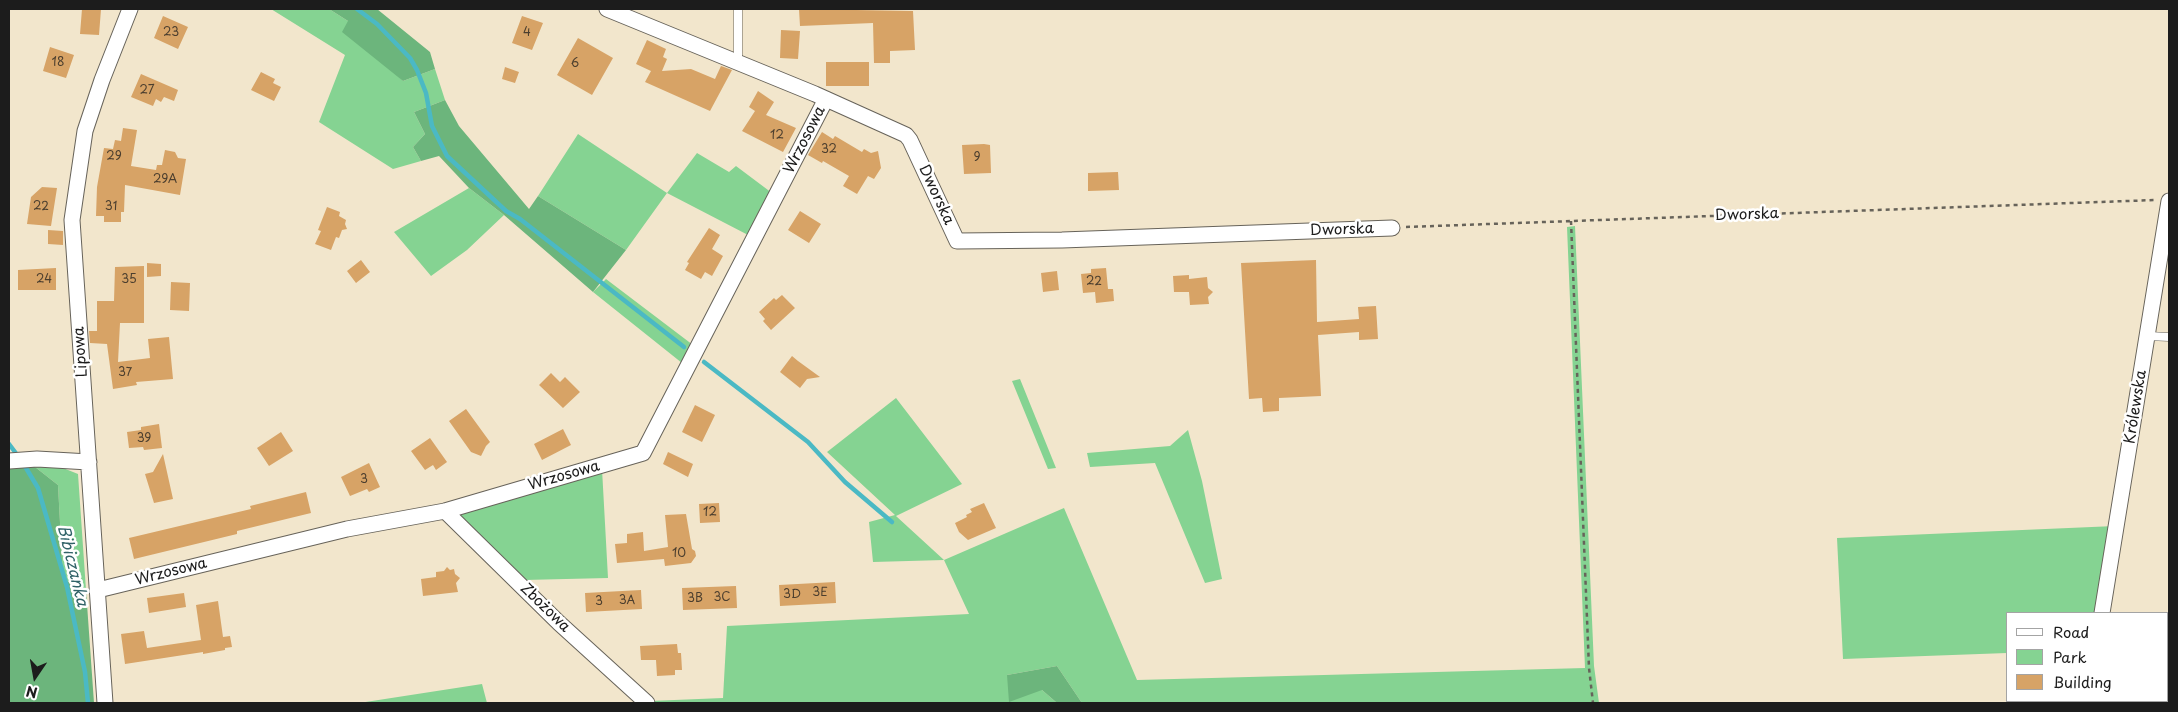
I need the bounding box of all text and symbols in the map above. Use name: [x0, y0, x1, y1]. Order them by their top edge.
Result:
house number: 23: [163, 26, 179, 40]
house number: 4: [523, 26, 531, 40]
house number: 18: [52, 56, 64, 70]
house number: 6: [571, 57, 579, 71]
house number: 27: [140, 84, 154, 98]
street label: Wrzosowa: [780, 103, 830, 177]
house number: 12: [770, 129, 784, 143]
house number: 32: [821, 143, 837, 157]
house number: 29: [106, 150, 122, 164]
house number: 9: [973, 151, 981, 165]
street label: Dworska: [914, 162, 958, 228]
house number: 29A: [153, 173, 177, 187]
house number: 22: [33, 200, 49, 214]
house number: 31: [105, 200, 117, 214]
street label: Dworska: [1715, 205, 1779, 225]
street label: Dworska: [1310, 220, 1374, 240]
house number: 24: [36, 273, 52, 287]
house number: 35: [121, 273, 137, 287]
house number: 22: [1086, 275, 1102, 289]
street label: Lipowa: [70, 326, 92, 378]
house number: 37: [118, 366, 132, 380]
street label: Królewska: [2121, 369, 2151, 445]
house number: 39: [137, 432, 151, 446]
street label: Wrzosowa: [526, 457, 602, 495]
house number: 3: [360, 473, 368, 487]
house number: 12: [703, 506, 717, 520]
water label: Bibiczanka: [53, 523, 91, 609]
house number: 10: [672, 547, 686, 561]
street label: Wrzosowa: [133, 554, 209, 590]
street label: Zbożowa: [516, 580, 574, 636]
house number: 3E: [812, 586, 828, 600]
house number: 3D: [783, 588, 801, 602]
house number: 3C: [713, 591, 731, 605]
house number: 3B: [687, 592, 703, 606]
house number: 3A: [619, 594, 635, 608]
house number: 3: [595, 595, 603, 609]
legend: [2006, 612, 2168, 702]
text: Road: [2053, 620, 2089, 643]
text: Park: [2053, 645, 2087, 668]
north arrow: [10, 652, 60, 702]
text: Building: [2053, 670, 2112, 693]
text: N: [24, 681, 39, 704]

